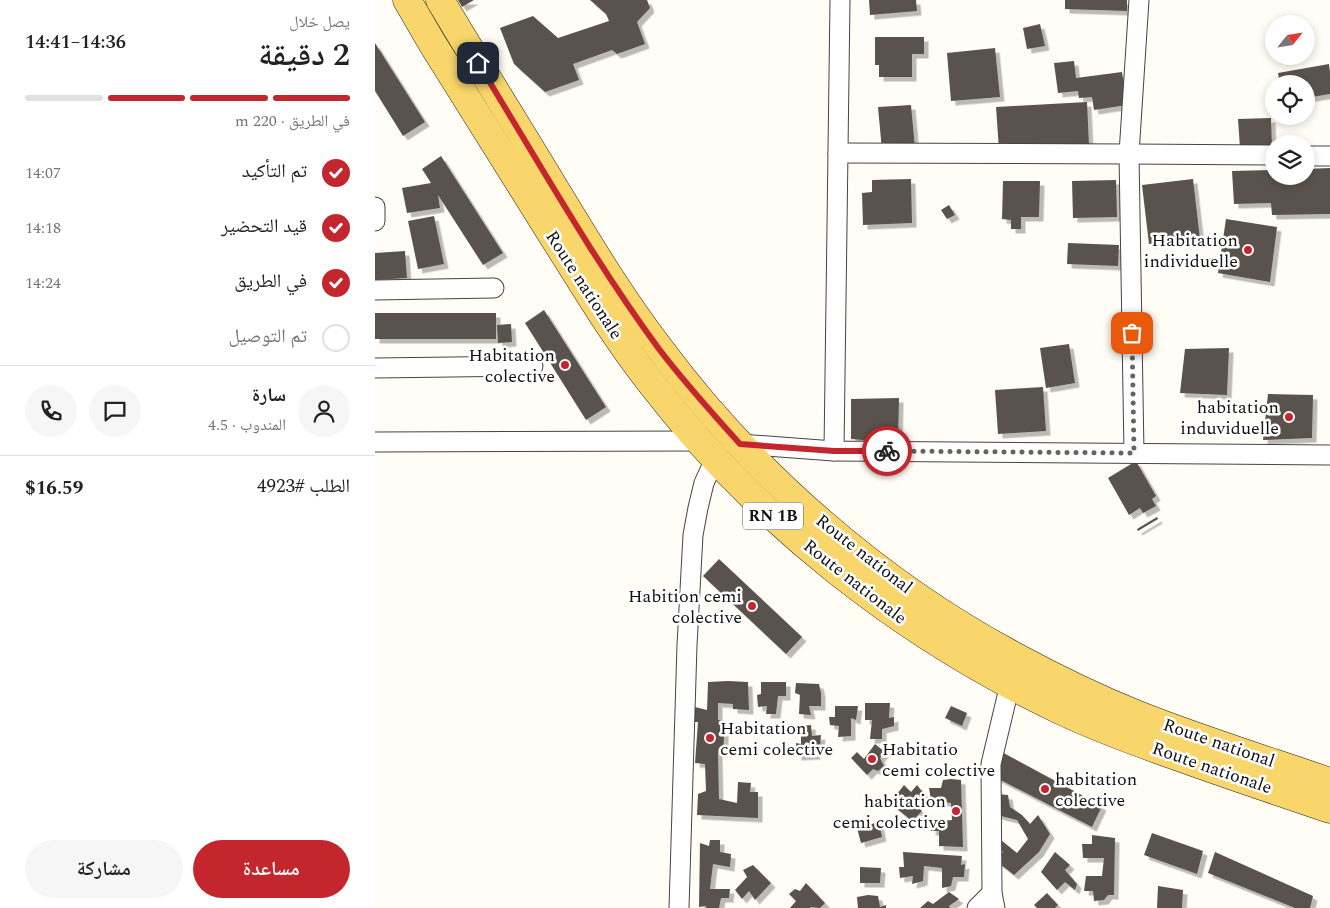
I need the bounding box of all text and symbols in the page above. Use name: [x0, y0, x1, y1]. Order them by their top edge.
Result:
text: يصل خلال: [289, 10, 350, 34]
north arrow: [1265, 15, 1315, 65]
map controls: [1265, 15, 1315, 185]
text: 14:36–14:41: [25, 28, 126, 57]
text: 2 دقيقة: [258, 31, 350, 80]
pin: [457, 42, 499, 84]
icon: home: [464, 49, 492, 77]
button: locate: [1265, 75, 1315, 125]
text: في الطريق · 220 m: [235, 109, 350, 133]
button: layers: [1265, 135, 1315, 185]
text: تم التأكيد: [242, 157, 307, 186]
icon: check: [322, 159, 350, 187]
text: 14:07: [25, 161, 61, 185]
text: قيد التحضير: [221, 212, 307, 241]
icon: check: [322, 214, 350, 242]
text: 14:18: [25, 216, 61, 240]
street label: Route nationale: [539, 225, 629, 345]
place label: Habitation individuelle: [1144, 227, 1238, 275]
marker: Habitation individuelle: [1242, 244, 1254, 256]
text: في الطريق: [234, 267, 307, 296]
icon: check: [322, 269, 350, 297]
text: 14:24: [25, 271, 61, 295]
pin: [1111, 312, 1153, 354]
icon: bag: [1118, 319, 1146, 347]
text: تم التوصيل: [228, 322, 307, 351]
place label: Habitation colective: [469, 342, 555, 390]
marker: Habitation colective: [559, 359, 571, 371]
text: سارة: [252, 381, 286, 410]
button: phone: [25, 385, 77, 437]
button: chat: [89, 385, 141, 437]
button: person: [298, 385, 350, 437]
place label: habitation induviduelle: [1180, 394, 1279, 442]
marker: habitation induviduelle: [1283, 411, 1295, 423]
text: المندوب · 4.5: [208, 413, 286, 437]
courier: [862, 426, 912, 476]
icon: bike: [873, 437, 901, 465]
text: الطلب #4923: [257, 472, 350, 501]
text: $16.59: [25, 474, 83, 503]
road number: RN 1B: [743, 502, 803, 530]
street label: Route national: [810, 507, 918, 601]
street label: Route nationale: [797, 533, 913, 631]
place label: Habition cemi colective: [628, 583, 742, 631]
marker: Habition cemi colective: [746, 600, 758, 612]
street label: Route national: [1159, 711, 1279, 775]
place label: Habitation cemi colective: [720, 715, 833, 763]
marker: Habitation cemi colective: [704, 732, 716, 744]
street label: Route nationale: [1148, 735, 1276, 801]
place label: Habitatio cemi colective: [882, 736, 995, 784]
marker: Habitatio cemi colective: [866, 753, 878, 765]
place label: habitation colective: [1055, 766, 1137, 814]
marker: habitation colective: [1039, 783, 1051, 795]
place label: habitation cemi colective: [833, 788, 946, 836]
marker: habitation cemi colective: [950, 805, 962, 817]
button: مشاركة: [25, 840, 183, 898]
button: مساعدة: [193, 840, 350, 898]

